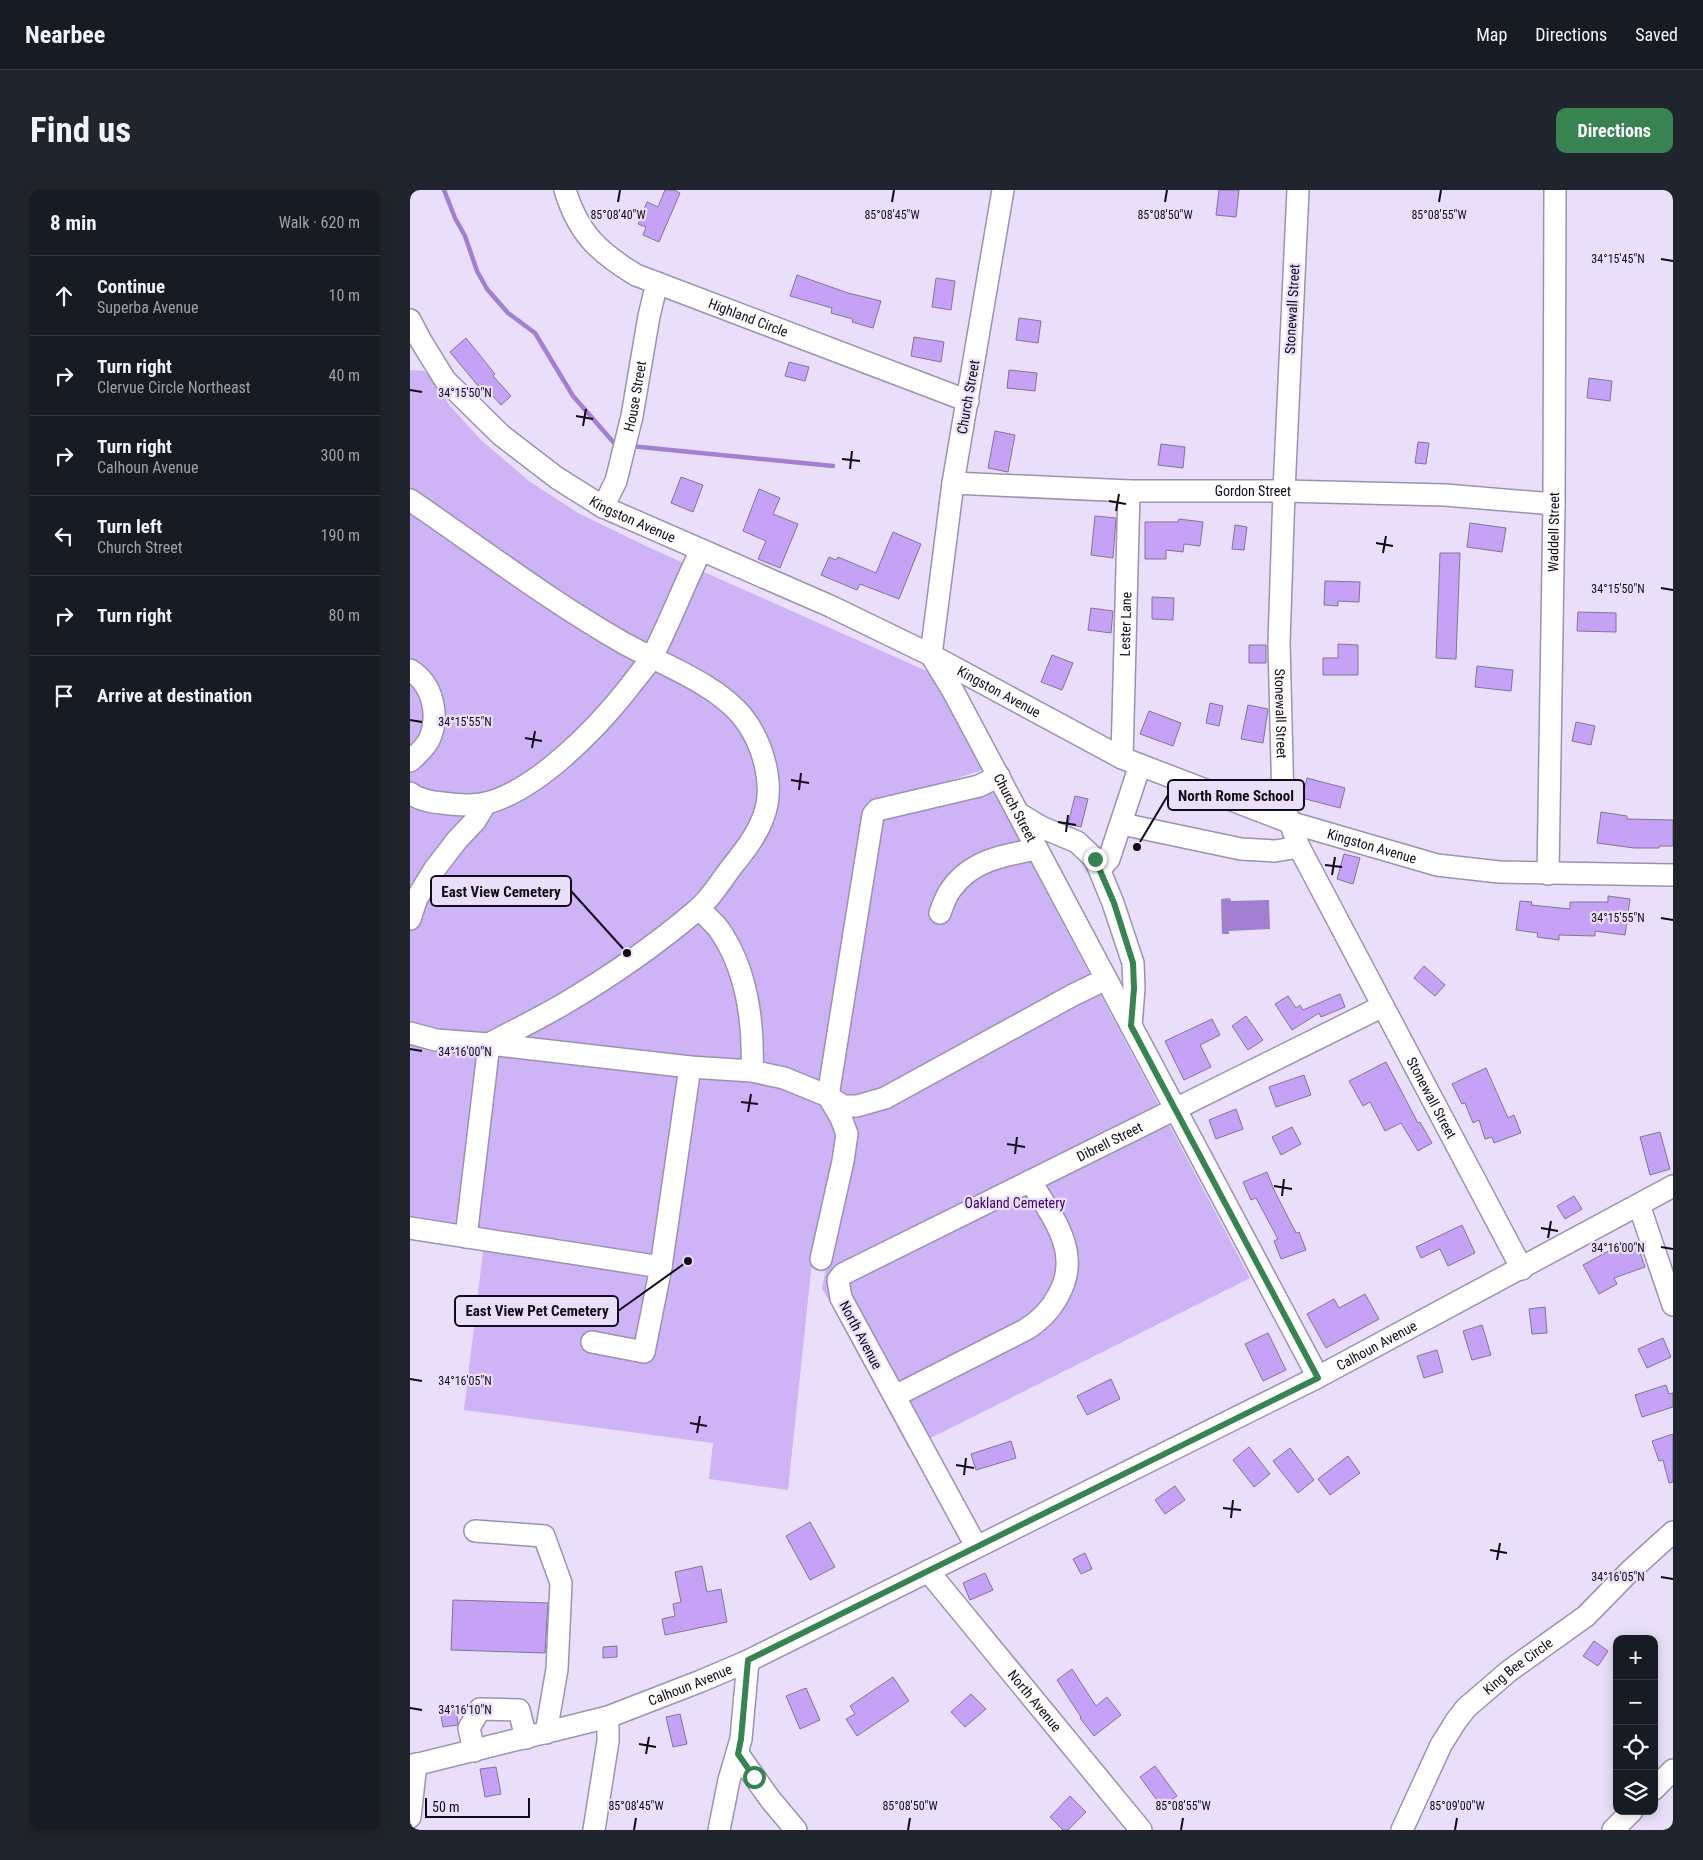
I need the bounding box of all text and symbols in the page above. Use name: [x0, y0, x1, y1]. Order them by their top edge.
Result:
text: Nearbee: [25, 21, 105, 49]
text: Map: [1476, 24, 1507, 45]
text: Directions: [1535, 24, 1607, 45]
text: Saved: [1635, 24, 1678, 45]
button: Directions: [1556, 108, 1673, 153]
text: Find us: [30, 110, 131, 151]
text: 85°08'40"W: [590, 208, 646, 222]
text: 85°08'45"W: [864, 208, 920, 222]
text: 85°08'50"W: [1137, 208, 1193, 222]
text: 85°08'55"W: [1411, 208, 1467, 222]
text: 8 min: [50, 211, 97, 235]
text: Walk · 620 m: [279, 213, 360, 232]
text: 34°15'45"N: [1591, 252, 1645, 266]
street label: Stonewall Street: [1282, 264, 1302, 354]
text: Continue: [97, 275, 165, 298]
icon: ahead: [50, 282, 78, 310]
text: 10 m: [328, 286, 360, 305]
street label: Highland Circle: [706, 295, 791, 340]
text: Superba Avenue: [97, 298, 199, 317]
text: Turn right: [97, 355, 172, 378]
street label: Church Street: [954, 359, 982, 435]
street label: House Street: [620, 360, 649, 433]
icon: right: [50, 362, 78, 390]
text: 40 m: [328, 366, 360, 385]
text: Clervue Circle Northeast: [97, 378, 251, 397]
text: 34°15'50"N: [438, 386, 492, 400]
text: Turn right: [97, 435, 172, 458]
icon: right: [50, 442, 78, 470]
text: 300 m: [321, 446, 360, 465]
text: Calhoun Avenue: [97, 458, 198, 477]
street label: Gordon Street: [1215, 483, 1291, 499]
street label: Waddell Street: [1545, 492, 1562, 572]
street label: Kingston Avenue: [587, 493, 678, 546]
text: Turn left: [97, 515, 162, 538]
icon: left: [50, 522, 78, 550]
text: 190 m: [321, 526, 360, 545]
text: Church Street: [97, 538, 183, 557]
text: 34°15'50"N: [1591, 582, 1645, 596]
street label: Lester Lane: [1117, 591, 1134, 657]
icon: right: [50, 602, 78, 630]
text: Turn right: [97, 604, 172, 627]
text: 80 m: [328, 606, 360, 625]
street label: Kingston Avenue: [954, 663, 1044, 721]
street label: Stonewall Street: [1272, 668, 1290, 759]
icon: arrive: [50, 682, 78, 710]
text: Arrive at destination: [97, 684, 252, 707]
text: 34°15'55"N: [438, 715, 492, 729]
street label: Church Street: [990, 771, 1040, 845]
callout: North Rome School: [1168, 780, 1304, 810]
text: North Rome School: [1178, 787, 1294, 805]
street label: Kingston Avenue: [1325, 826, 1419, 867]
route end: [1084, 848, 1107, 871]
callout: East View Cemetery: [431, 876, 571, 906]
text: East View Cemetery: [441, 883, 561, 901]
text: 34°15'55"N: [1591, 911, 1645, 925]
text: 34°16'00"N: [438, 1045, 492, 1059]
street label: Stonewall Street: [1403, 1054, 1460, 1141]
street label: Dibrell Street: [1074, 1119, 1145, 1165]
park label: Oakland Cemetery: [965, 1195, 1066, 1211]
text: 34°16'00"N: [1591, 1241, 1645, 1255]
callout: East View Pet Cemetery: [455, 1296, 618, 1326]
street label: North Avenue: [836, 1298, 886, 1372]
text: East View Pet Cemetery: [465, 1302, 609, 1320]
street label: Calhoun Avenue: [1334, 1317, 1420, 1374]
text: 34°16'05"N: [438, 1374, 492, 1388]
text: 34°16'05"N: [1591, 1570, 1645, 1584]
street label: King Bee Circle: [1480, 1634, 1556, 1698]
map controls: [1613, 1635, 1658, 1815]
button: +: [1613, 1635, 1658, 1680]
street label: Calhoun Avenue: [646, 1661, 735, 1709]
street label: North Avenue: [1005, 1667, 1065, 1735]
button: −: [1613, 1680, 1658, 1725]
text: 34°16'10"N: [438, 1703, 492, 1717]
button: locate: [1613, 1725, 1658, 1770]
route start: [743, 1766, 766, 1789]
button: layers: [1613, 1770, 1658, 1815]
scale bar: [425, 1795, 530, 1818]
text: 50 m: [432, 1799, 460, 1815]
text: 85°08'45"W: [608, 1799, 664, 1813]
text: 85°08'50"W: [882, 1799, 938, 1813]
text: 85°08'55"W: [1155, 1799, 1211, 1813]
text: 85°09'00"W: [1429, 1799, 1485, 1813]

